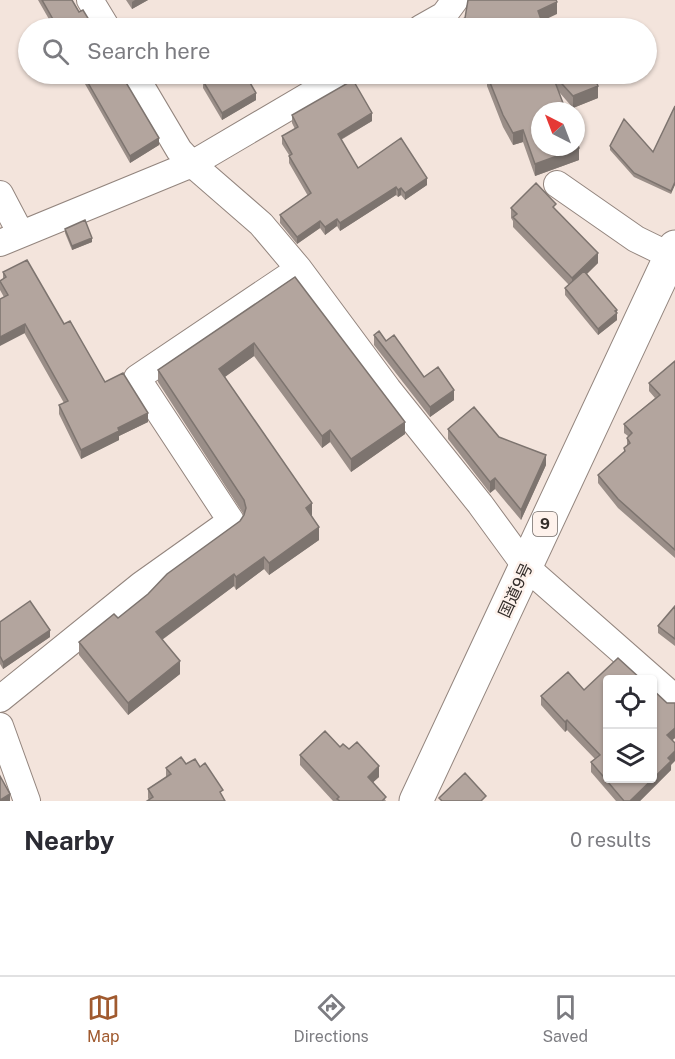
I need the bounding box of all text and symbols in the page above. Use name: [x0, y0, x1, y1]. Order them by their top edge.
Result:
search box: [18, 18, 657, 84]
icon: search: [39, 35, 72, 68]
text: Search here: [87, 38, 211, 64]
north arrow: [531, 102, 585, 156]
road number: 9: [533, 512, 557, 536]
street label: 国道9号: [495, 560, 536, 621]
map controls: [603, 675, 657, 783]
button: locate: [603, 675, 657, 729]
button: layers: [603, 729, 657, 783]
text: Nearby: [24, 825, 114, 856]
text: 0 results: [570, 828, 651, 852]
tab: Map: [87, 991, 120, 1046]
tab: Directions: [294, 991, 369, 1046]
tab: Saved: [542, 991, 588, 1046]

